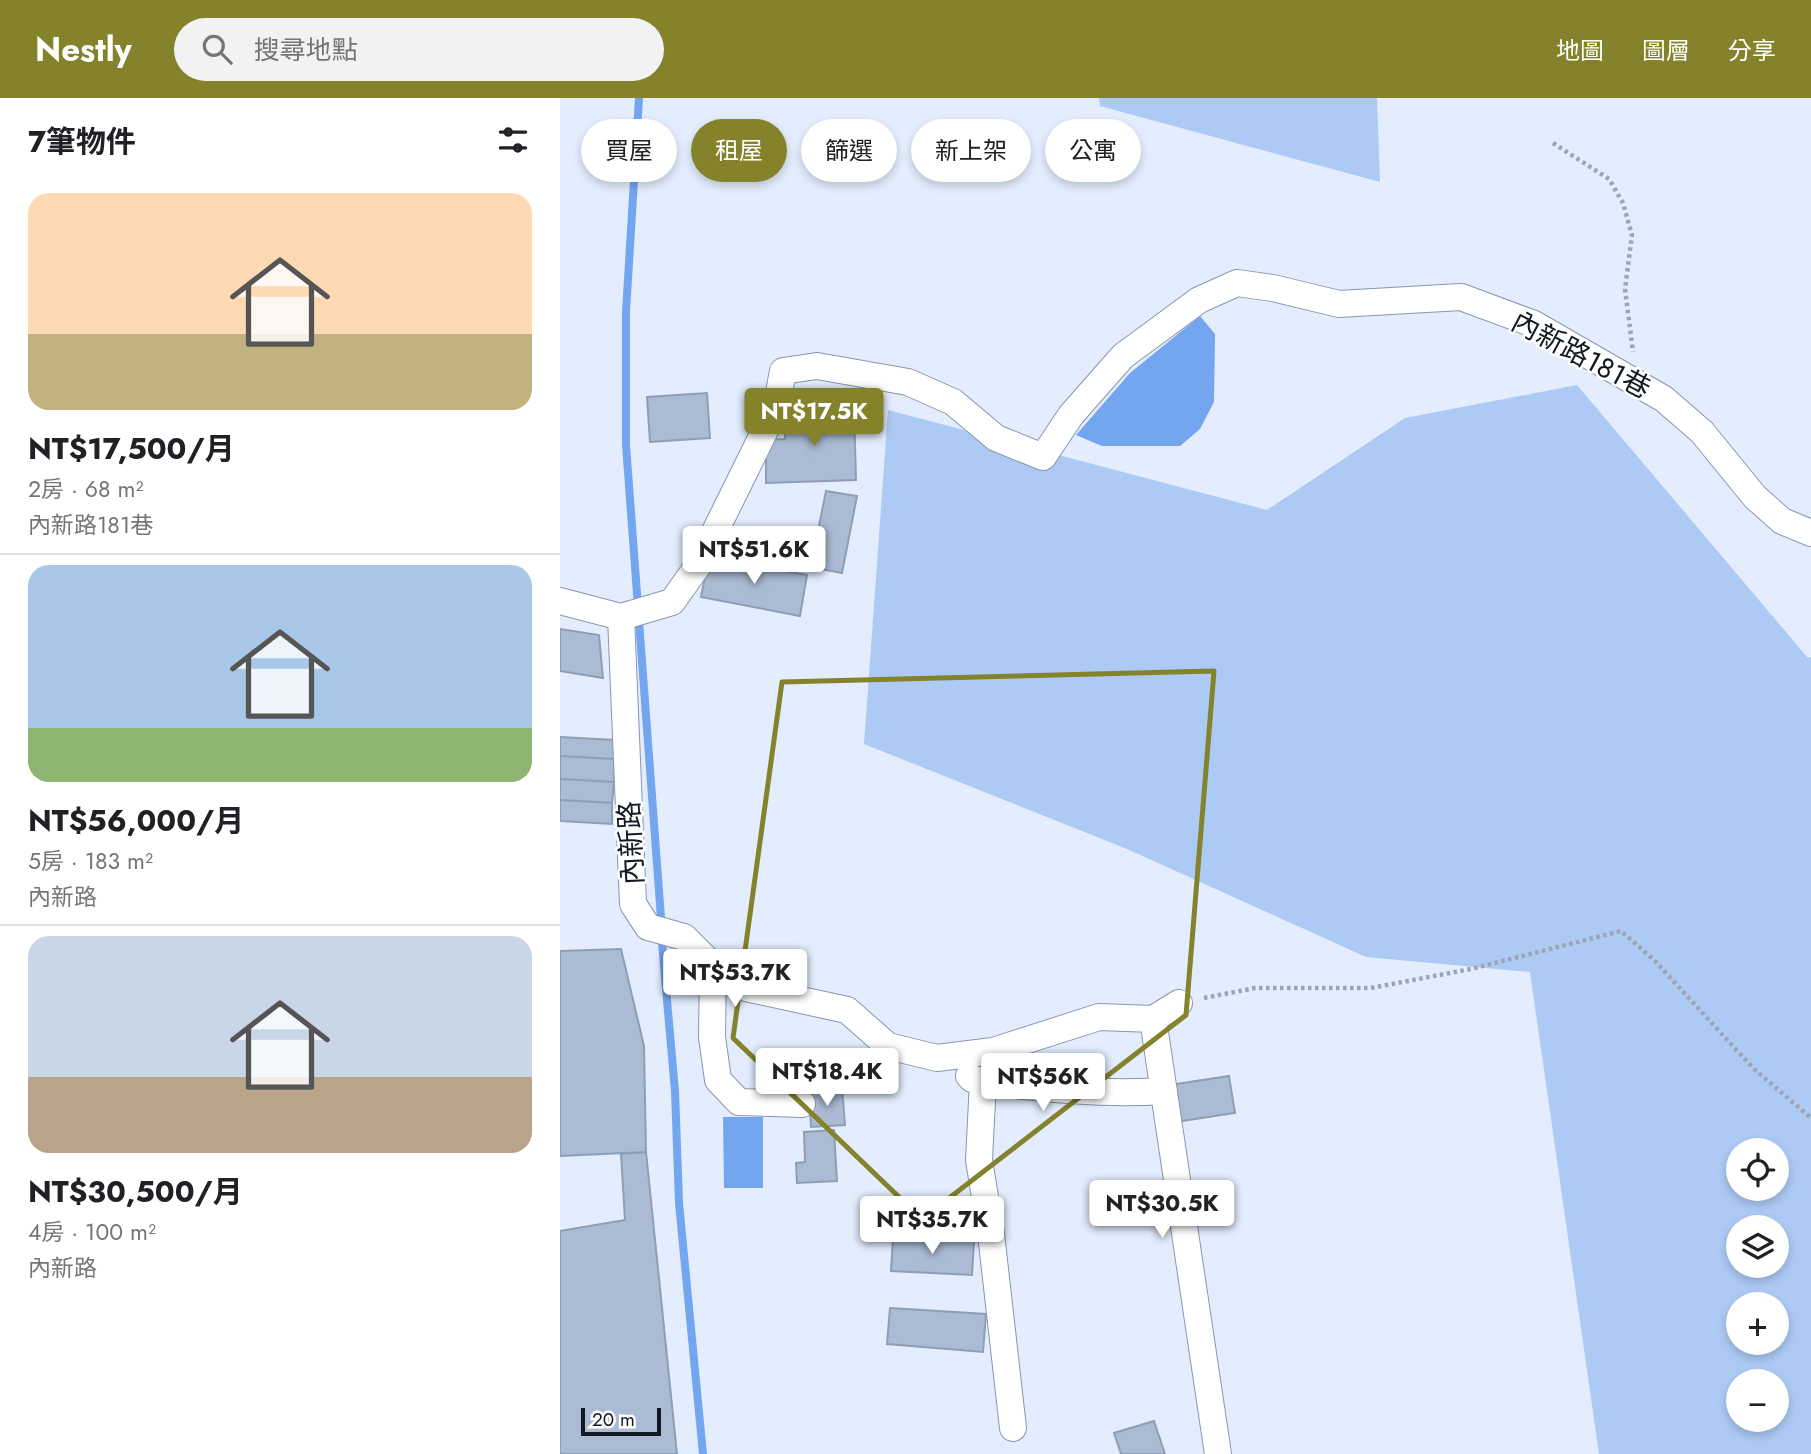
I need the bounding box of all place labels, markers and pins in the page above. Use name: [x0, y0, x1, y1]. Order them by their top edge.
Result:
pin: NT$17.5K: [742, 388, 886, 448]
pin: NT$51.6K: [682, 526, 826, 586]
pin: NT$53.7K: [663, 950, 807, 1009]
pin: NT$18.4K: [755, 1048, 899, 1108]
pin: NT$56K: [986, 1054, 1100, 1113]
pin: NT$30.5K: [1090, 1180, 1234, 1240]
pin: NT$35.7K: [860, 1196, 1004, 1256]

